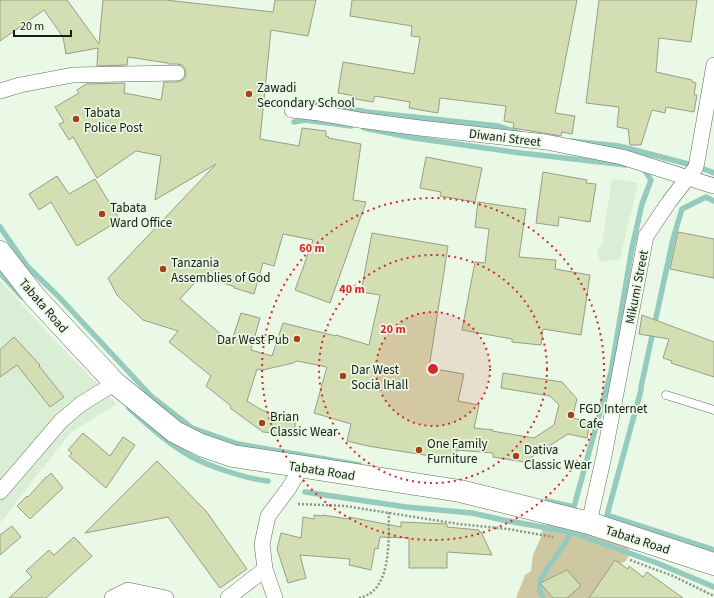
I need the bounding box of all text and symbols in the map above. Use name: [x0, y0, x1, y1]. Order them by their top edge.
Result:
scale bar: [14, 12, 71, 38]
text: 20 m: [20, 18, 44, 35]
place label: Zawadi Secondary School: [257, 79, 355, 112]
marker: Zawadi Secondary School: [244, 89, 254, 99]
place label: Tabata Police Post: [84, 104, 144, 137]
marker: Tabata Police Post: [71, 114, 81, 124]
street label: Diwani Street: [468, 125, 543, 151]
place label: Tabata Ward Office: [110, 199, 172, 232]
marker: Tabata Ward Office: [97, 209, 107, 219]
text: 60 m: [299, 240, 325, 257]
street label: Mikumi Street: [621, 248, 653, 326]
place label: Tanzania Assemblies of God: [171, 254, 270, 287]
marker: Tanzania Assemblies of God: [158, 264, 168, 274]
street label: Tabata Road: [14, 274, 72, 337]
text: 40 m: [339, 281, 365, 298]
text: 20 m: [380, 321, 406, 338]
place label: Dar West Pub: [217, 331, 289, 349]
marker: Dar West Pub: [292, 334, 302, 344]
place label: Dar West Socia lHall: [351, 361, 408, 394]
centre of rings: [426, 362, 440, 376]
marker: Dar West Socia lHall: [338, 371, 348, 381]
place label: FGD Internet Cafe: [579, 400, 648, 433]
place label: Brian Classic Wear: [270, 408, 338, 441]
marker: FGD Internet Cafe: [566, 410, 576, 420]
marker: Brian Classic Wear: [257, 418, 267, 428]
place label: One Family Furniture: [427, 435, 488, 468]
place label: Dativa Classic Wear: [524, 441, 592, 474]
marker: One Family Furniture: [414, 445, 424, 455]
marker: Dativa Classic Wear: [511, 451, 521, 461]
street label: Tabata Road: [287, 457, 356, 485]
street label: Tabata Road: [603, 521, 672, 559]

